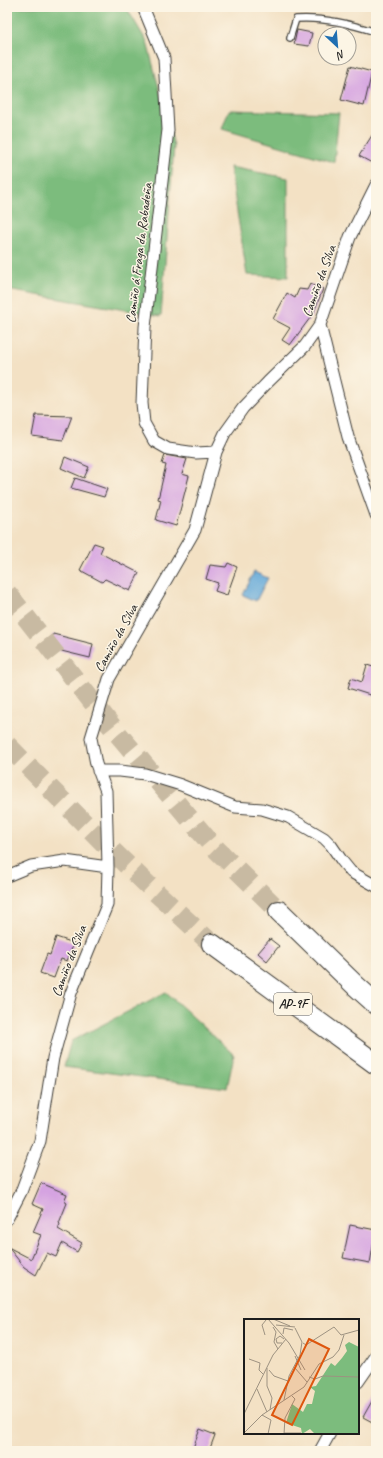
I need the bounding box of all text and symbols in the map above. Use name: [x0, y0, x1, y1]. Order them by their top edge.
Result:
north arrow: [317, 26, 357, 66]
text: N: [333, 47, 348, 64]
street label: Camiño á Fraga da Rabadeña: [122, 181, 156, 324]
street label: Camiño da Silva: [298, 242, 340, 319]
street label: Camiño da Silva: [90, 600, 142, 675]
street label: Camiño da Silva: [48, 922, 91, 999]
road number: AP-9F: [274, 993, 312, 1015]
inset map: [244, 1319, 359, 1434]

